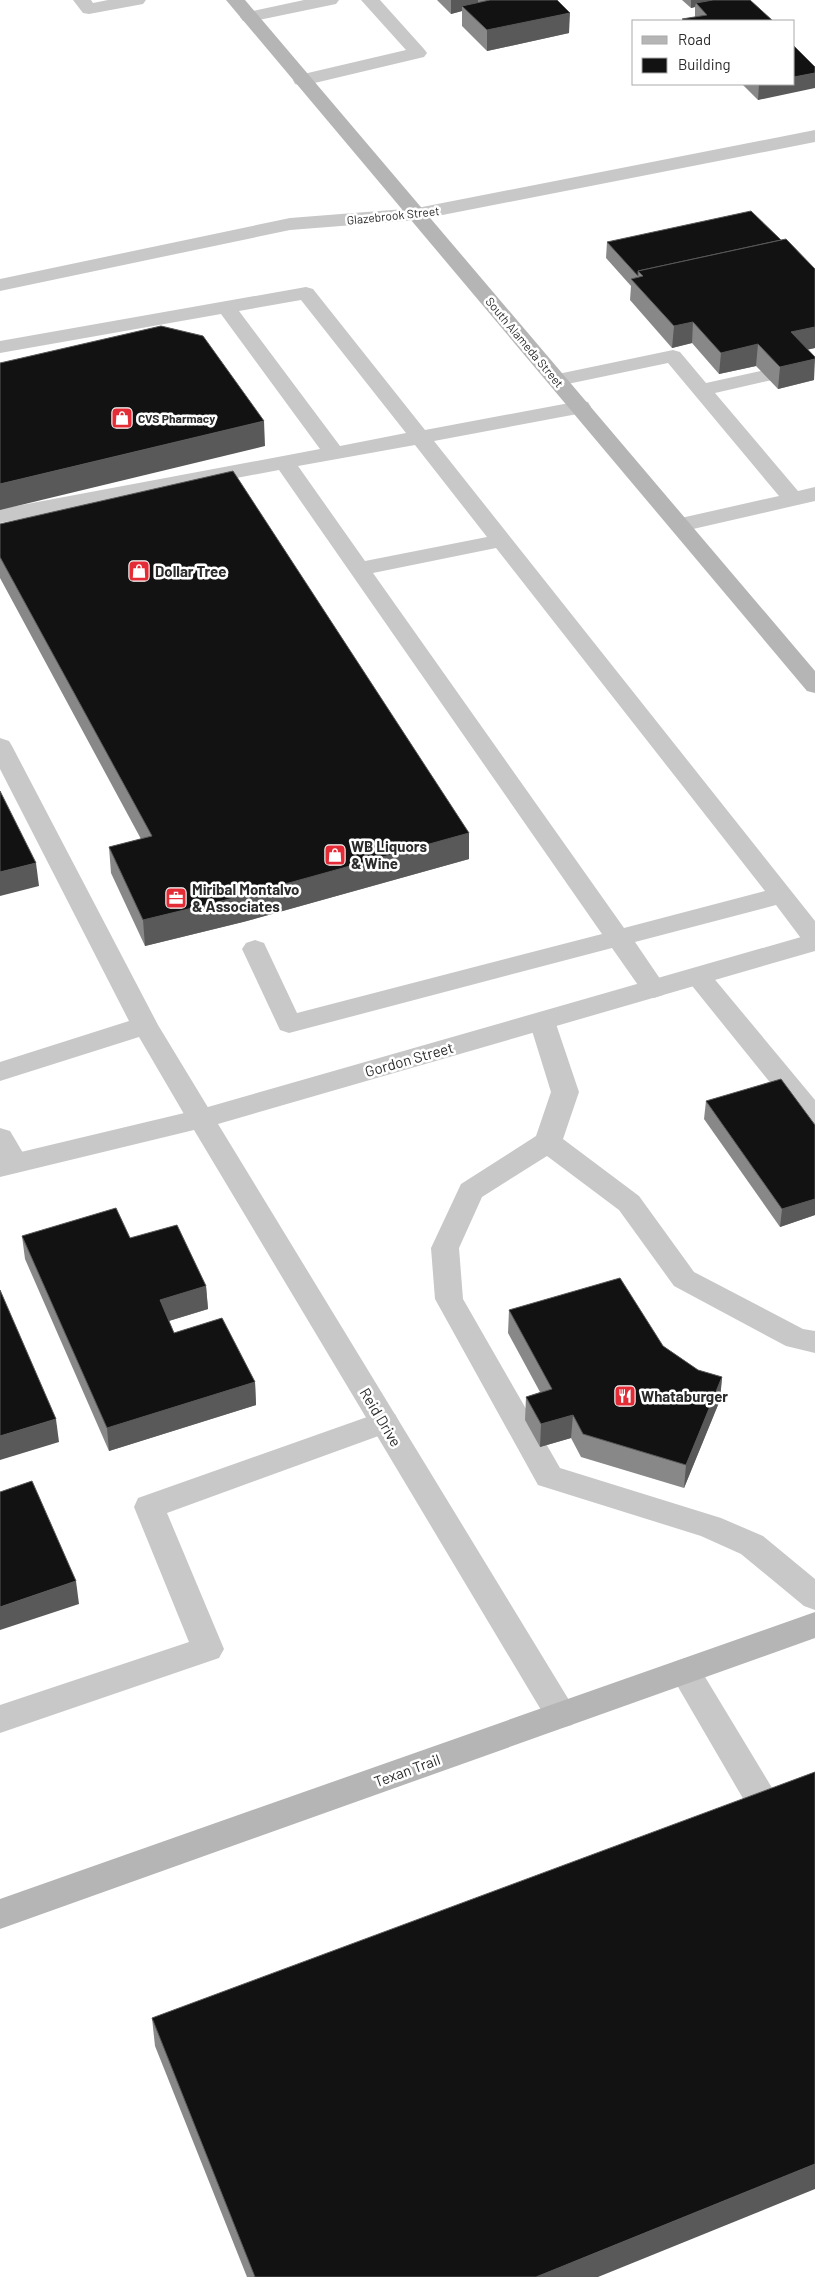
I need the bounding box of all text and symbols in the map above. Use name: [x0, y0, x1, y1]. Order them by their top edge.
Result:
legend: [632, 20, 795, 85]
text: Road: [678, 30, 711, 48]
text: Building: [678, 55, 731, 73]
street label: Glazebrook Street: [346, 203, 440, 227]
street label: South Alameda Street: [483, 294, 567, 390]
shop icon: CVS Pharmacy: [110, 406, 134, 430]
place label: CVS Pharmacy: [138, 411, 215, 425]
shop icon: Dollar Tree: [127, 559, 151, 583]
place label: Dollar Tree: [155, 562, 226, 580]
place label: WB Liquors & Wine: [351, 837, 427, 872]
shop icon: WB Liquors & Wine: [323, 843, 347, 867]
place label: Miribal Montalvo & Associates: [192, 880, 299, 915]
office icon: Miribal Montalvo & Associates: [164, 886, 188, 910]
street label: Gordon Street: [363, 1038, 455, 1080]
street label: Reid Drive: [356, 1384, 406, 1450]
restaurant icon: Whataburger: [613, 1384, 637, 1408]
place label: Whataburger: [641, 1387, 728, 1405]
street label: Texan Trail: [371, 1750, 443, 1790]

